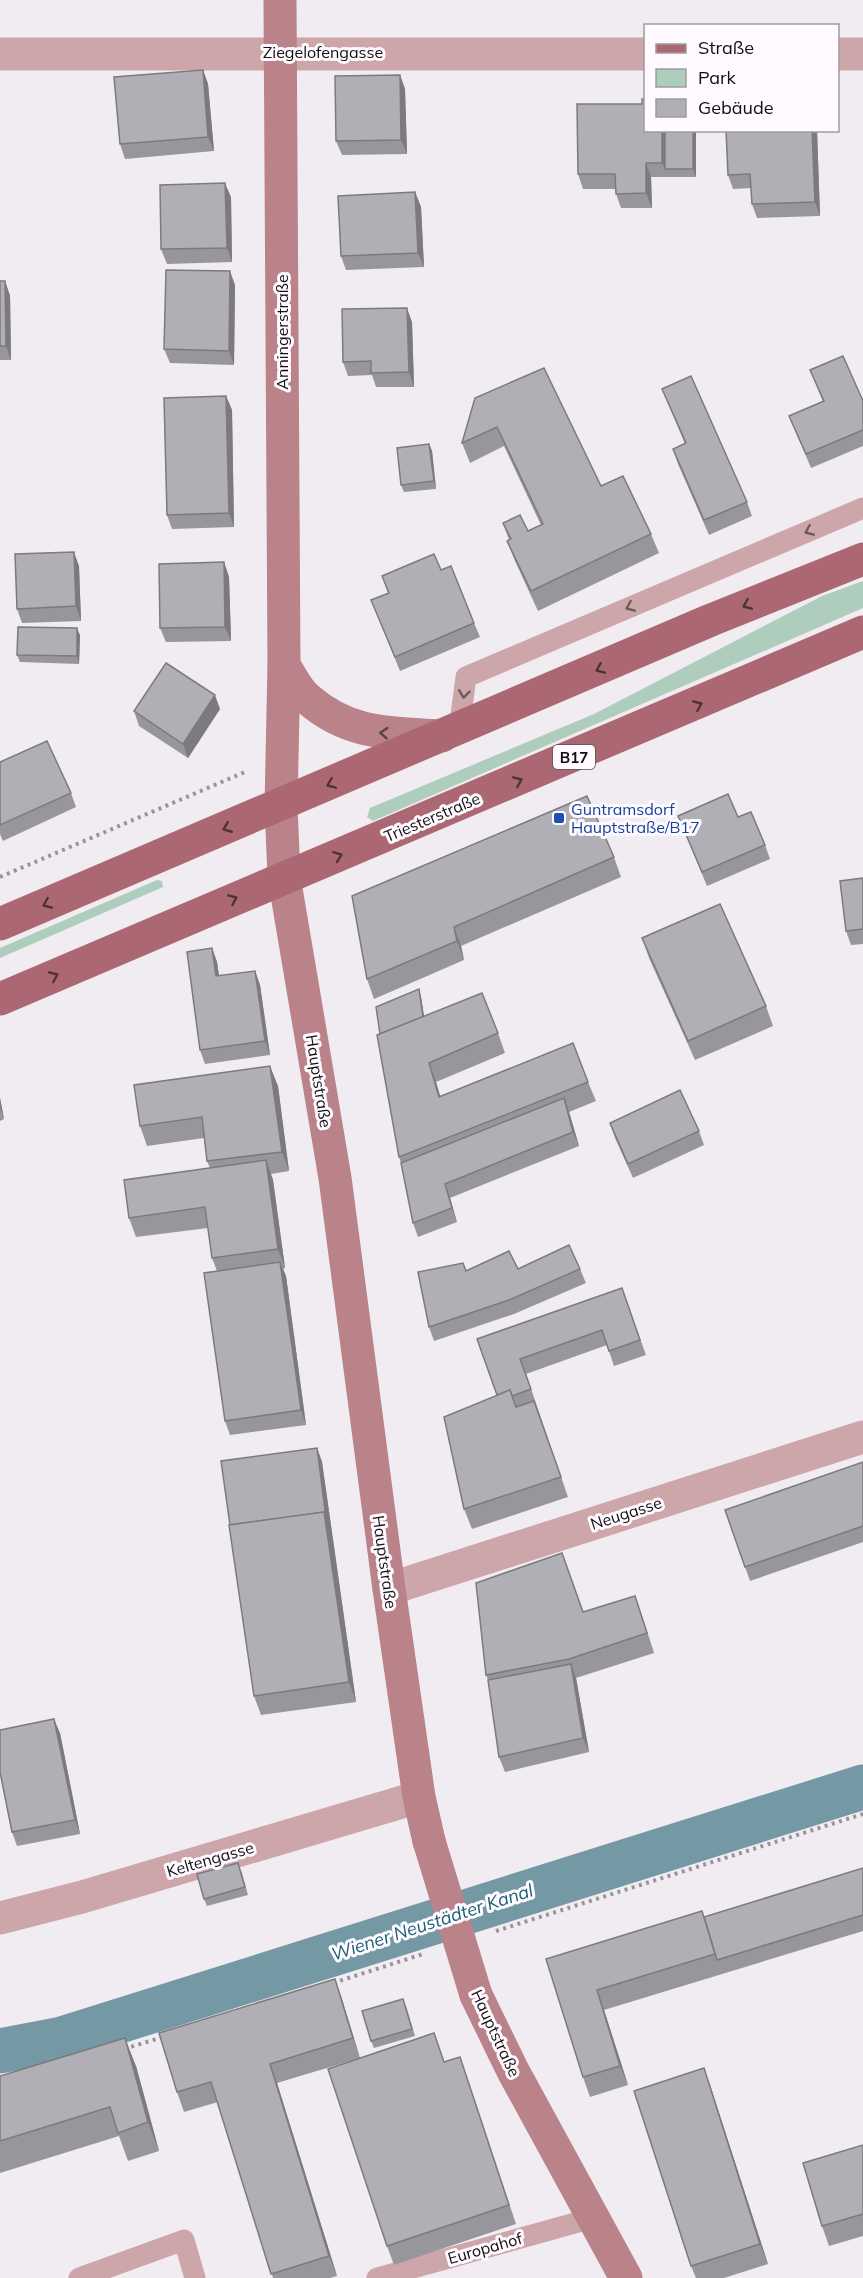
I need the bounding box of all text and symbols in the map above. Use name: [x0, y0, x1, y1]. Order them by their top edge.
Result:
legend: [644, 24, 839, 132]
text: Straße: [698, 36, 754, 59]
street label: Ziegelofengasse: [263, 42, 383, 62]
text: Park: [698, 66, 737, 89]
text: Gebäude: [698, 96, 774, 119]
street label: Anningerstraße: [272, 274, 292, 390]
one-way arrow: [805, 524, 816, 536]
one-way arrow: [742, 598, 753, 610]
one-way arrow: [625, 600, 636, 612]
one-way arrow: [595, 661, 606, 673]
one-way arrow: [458, 689, 470, 698]
one-way arrow: [692, 700, 703, 712]
one-way arrow: [379, 726, 388, 739]
road number: B17: [553, 745, 595, 769]
one-way arrow: [512, 776, 523, 788]
one-way arrow: [326, 777, 337, 789]
street label: Triesterstraße: [381, 788, 483, 846]
place label: Guntramsdorf Hauptstraße/B17: [571, 799, 700, 837]
marker: Guntramsdorf Hauptstraße/B17: [552, 811, 566, 825]
one-way arrow: [222, 821, 233, 833]
one-way arrow: [333, 850, 343, 863]
one-way arrow: [227, 894, 238, 906]
one-way arrow: [43, 897, 54, 909]
one-way arrow: [48, 971, 59, 983]
street label: Hauptstraße: [302, 1033, 336, 1129]
street label: Neugasse: [588, 1492, 664, 1534]
street label: Hauptstraße: [369, 1514, 401, 1610]
street label: Keltengasse: [164, 1837, 256, 1881]
water label: Wiener Neustädter Kanal: [328, 1878, 537, 1966]
street label: Hauptstraße: [467, 1986, 525, 2080]
street label: Europahof: [445, 2228, 525, 2268]

